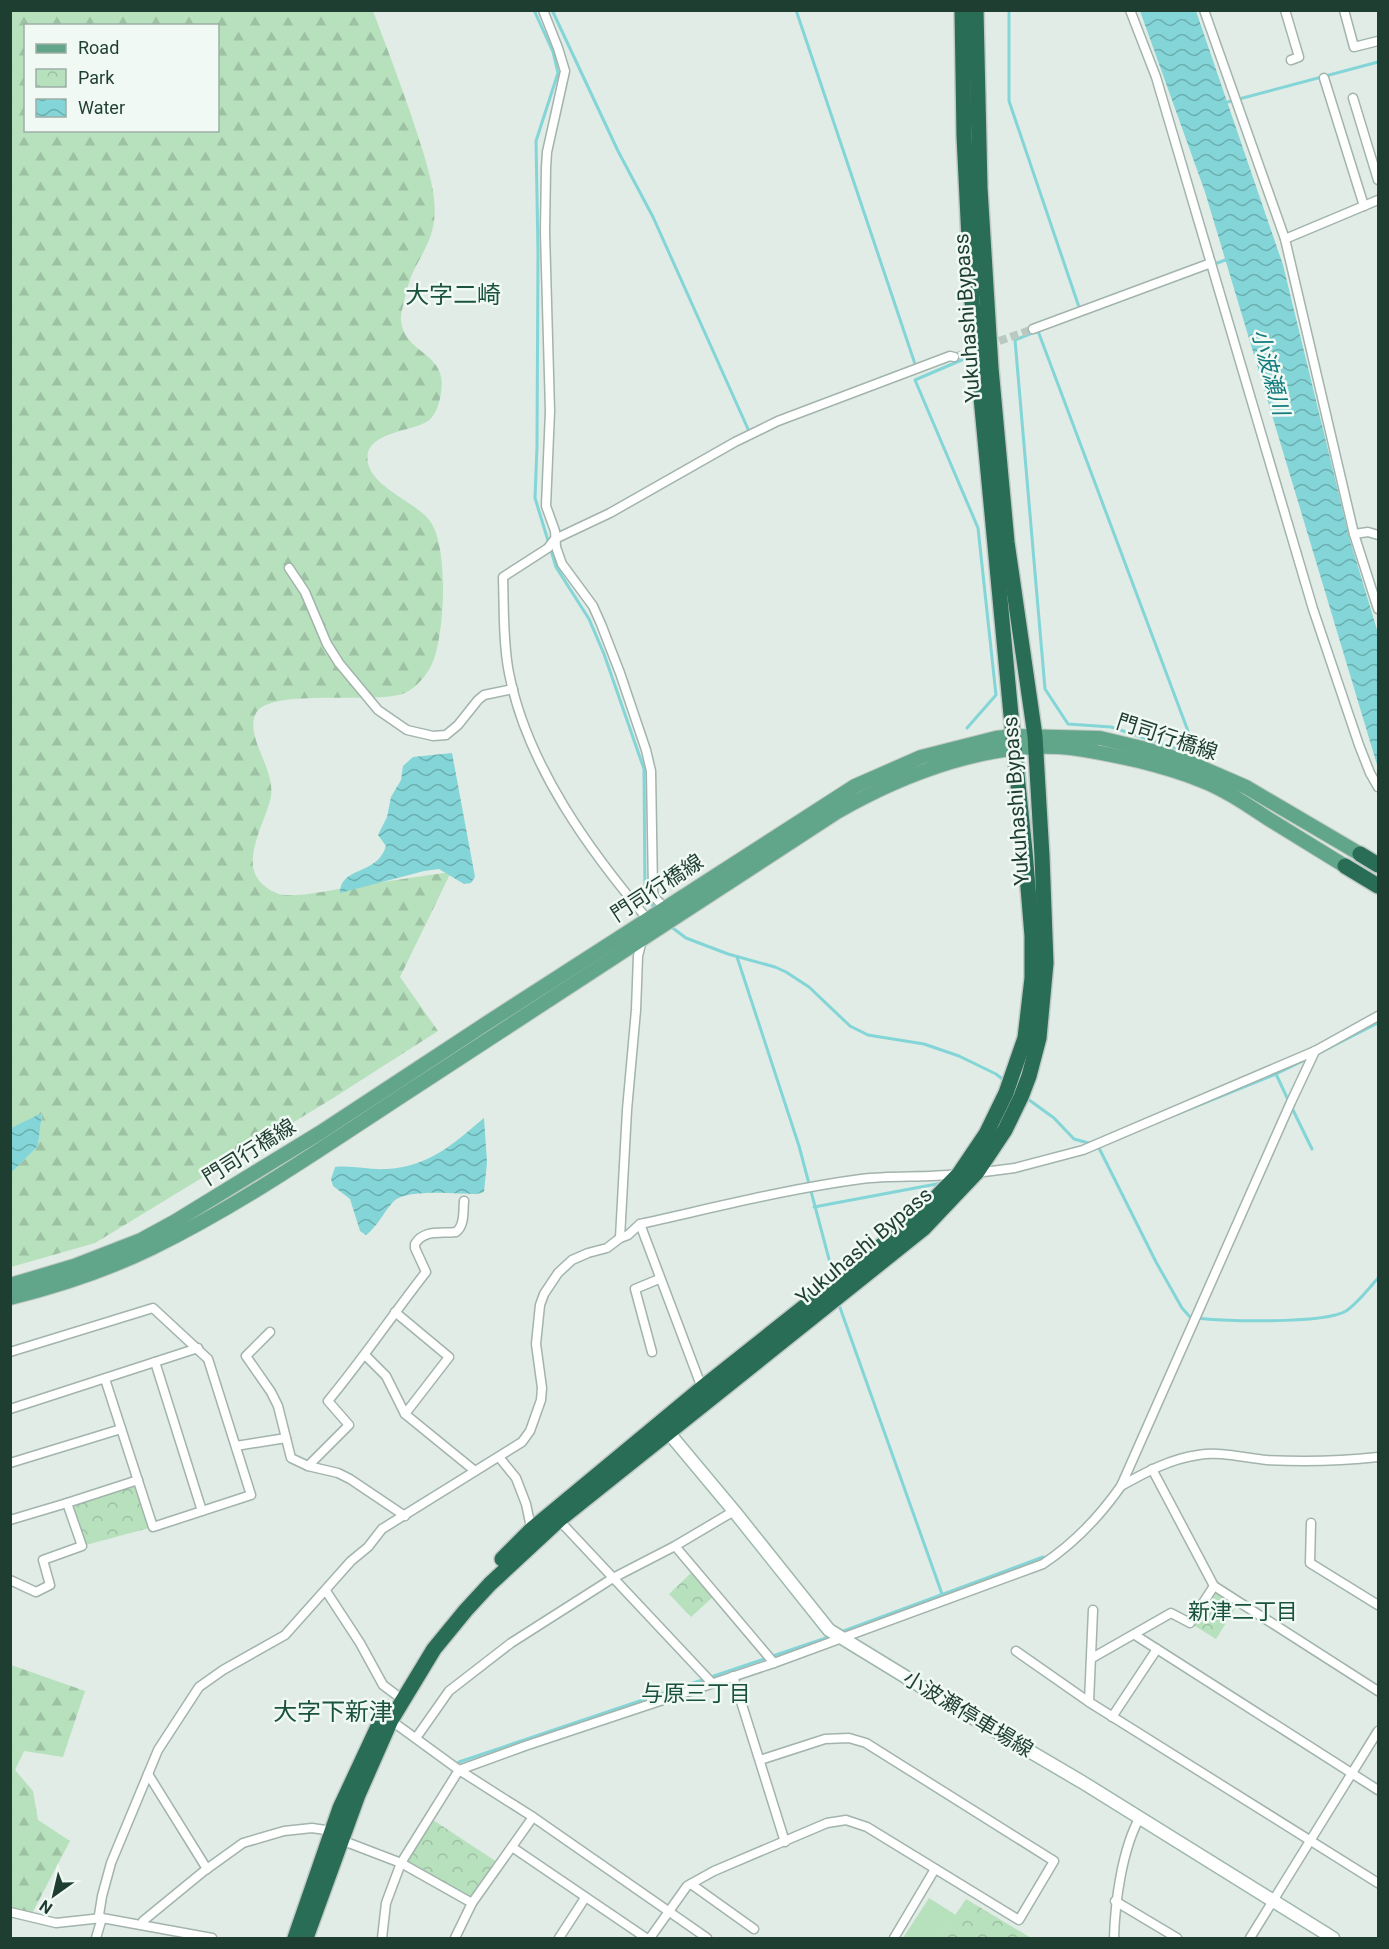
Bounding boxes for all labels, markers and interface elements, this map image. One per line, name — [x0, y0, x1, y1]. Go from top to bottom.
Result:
legend — [24, 24, 219, 132]
text: Road — [78, 37, 119, 58]
text: Park — [78, 67, 115, 88]
text: Water — [78, 97, 125, 118]
street label: Yukuhashi Bypass — [949, 233, 985, 403]
district label: 大字二崎 — [405, 281, 501, 309]
water label: 小波瀬川 — [1247, 326, 1294, 420]
street label: 門司行橋線 — [1113, 709, 1221, 765]
street label: Yukuhashi Bypass — [998, 716, 1034, 886]
street label: 門司行橋線 — [606, 849, 708, 927]
street label: 門司行橋線 — [198, 1114, 300, 1190]
street label: Yukuhashi Bypass — [791, 1182, 937, 1310]
district label: 新津二丁目 — [1188, 1599, 1298, 1624]
street label: 小波瀬停車場線 — [899, 1666, 1037, 1762]
district label: 与原三丁目 — [641, 1681, 751, 1706]
district label: 大字下新津 — [273, 1698, 393, 1726]
north arrow — [24, 1865, 84, 1925]
text: N — [36, 1896, 56, 1918]

